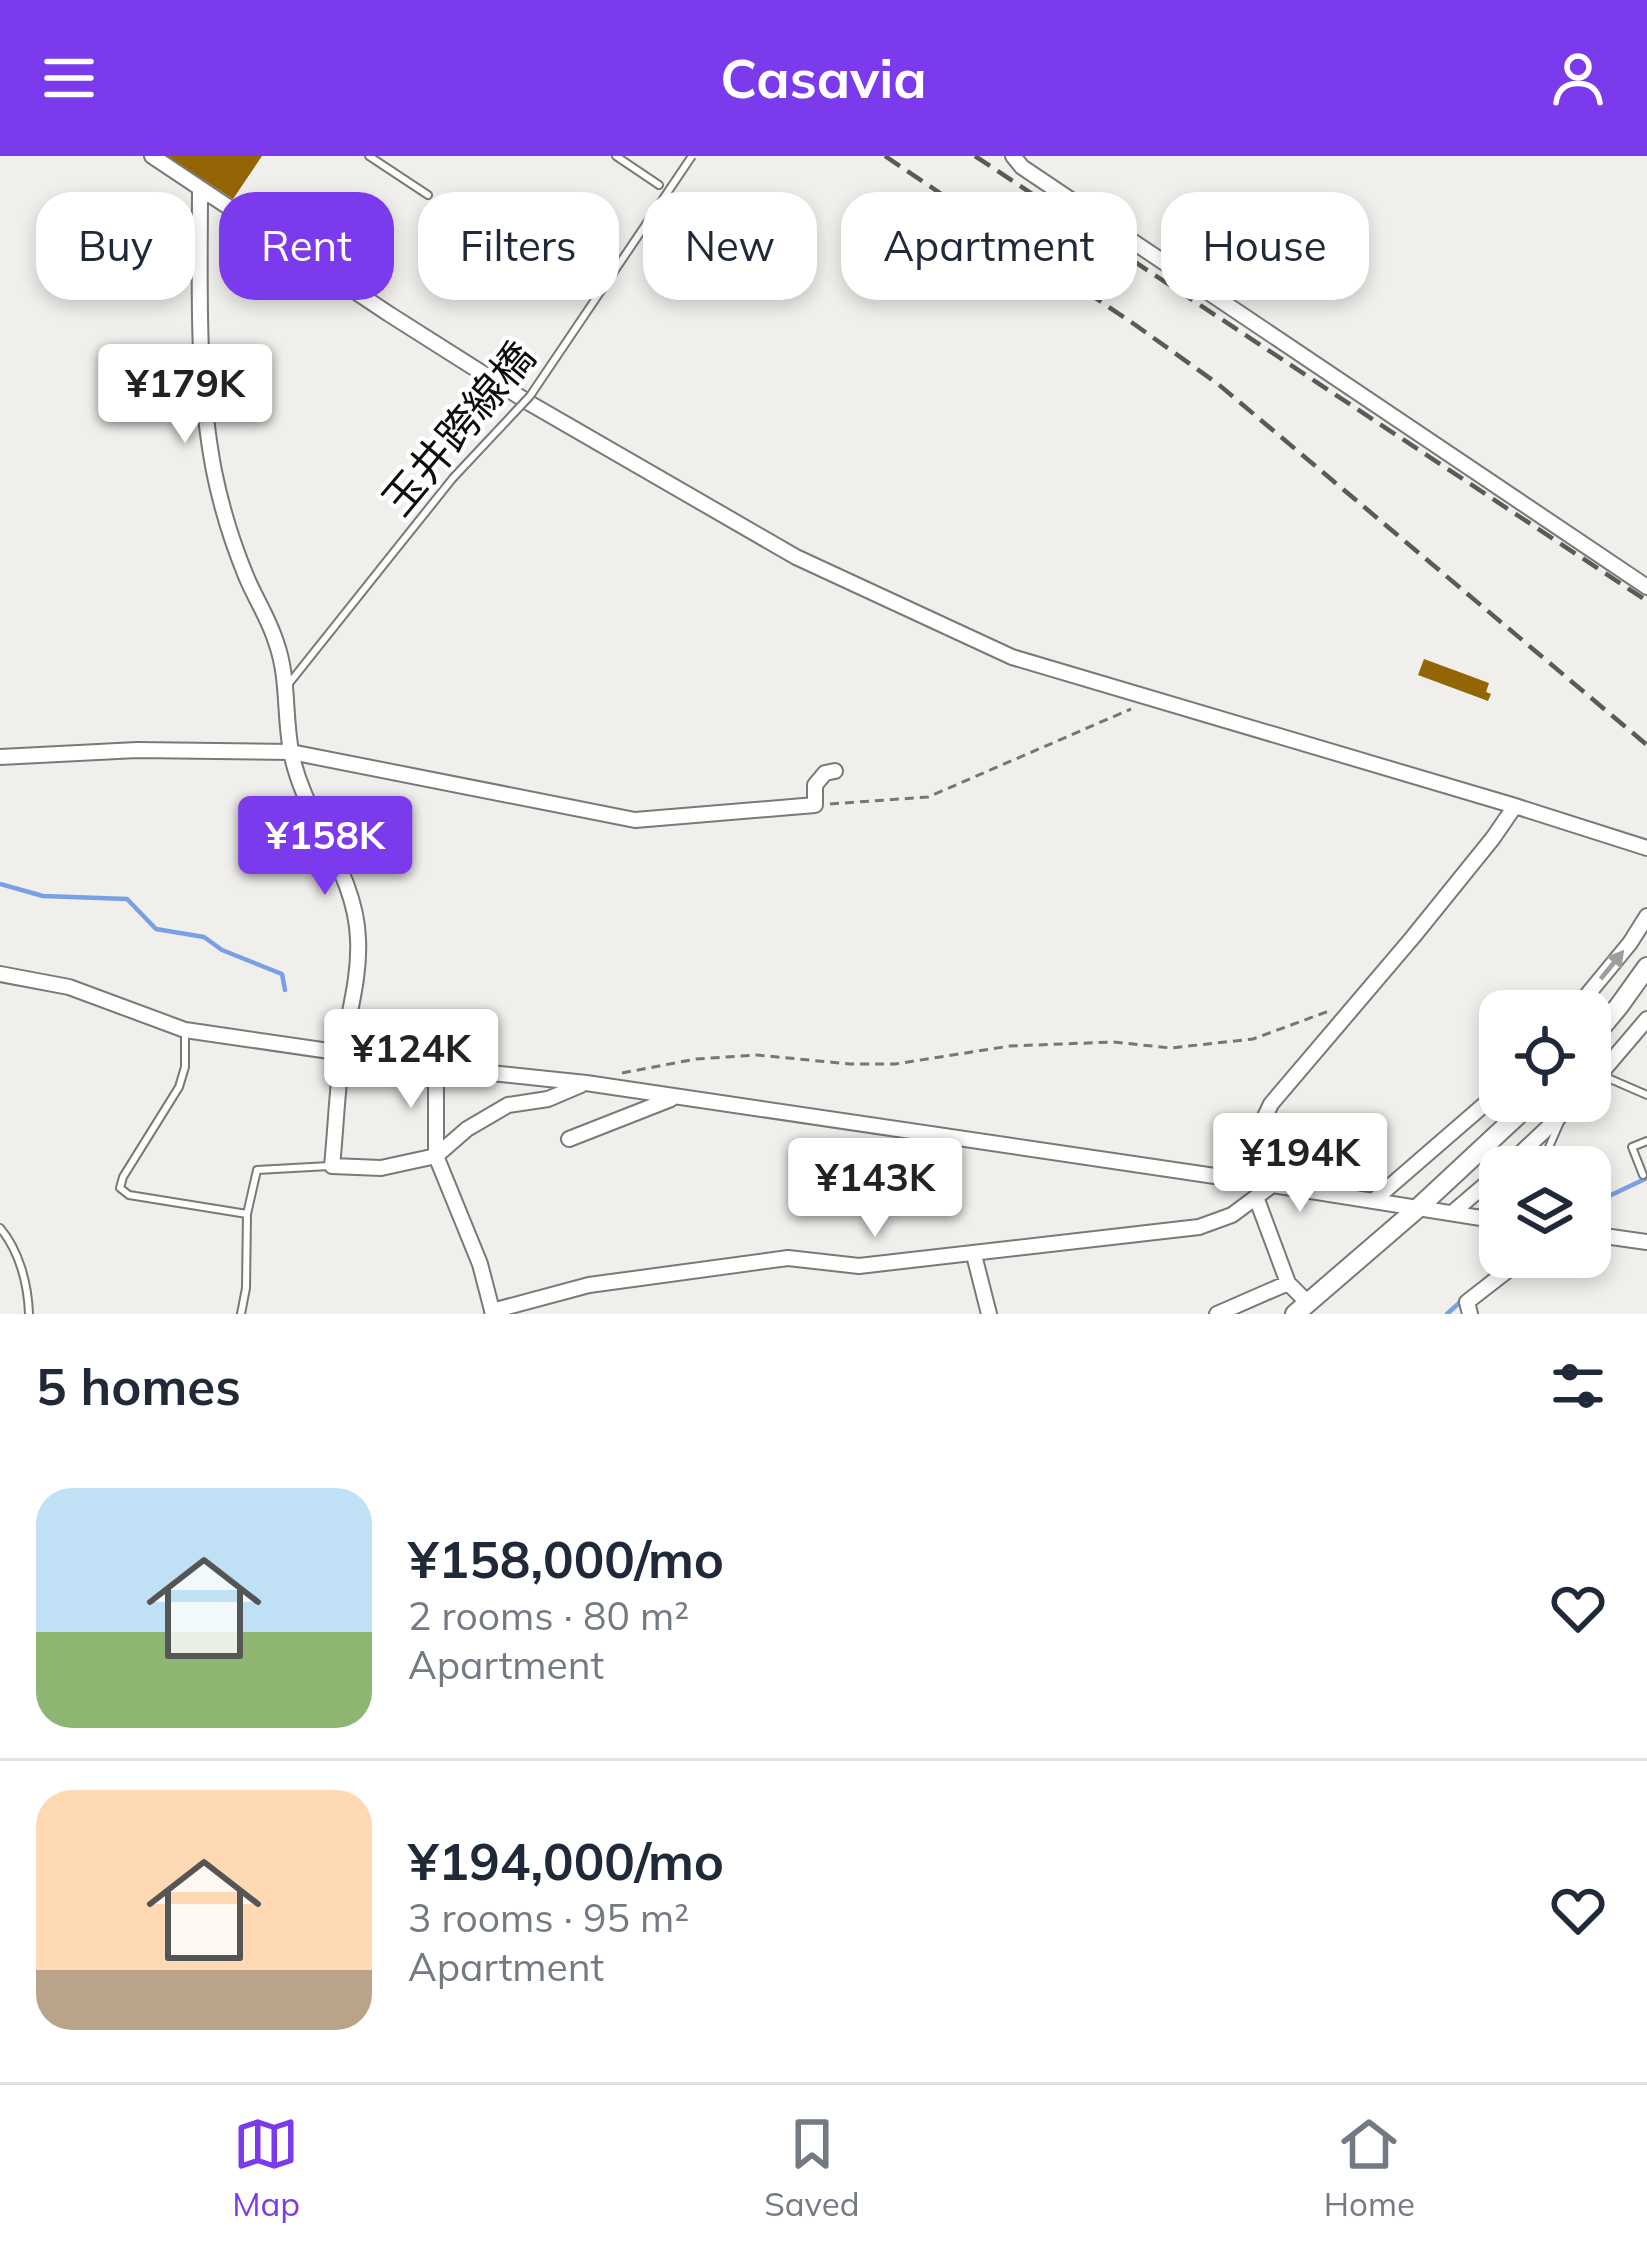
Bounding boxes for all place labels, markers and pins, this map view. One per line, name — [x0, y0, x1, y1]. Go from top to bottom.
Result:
pin: ¥179K — [101, 344, 269, 446]
pin: ¥158K — [241, 796, 409, 898]
pin: ¥124K — [327, 1009, 495, 1111]
pin: ¥194K — [1216, 1113, 1384, 1215]
pin: ¥143K — [791, 1138, 959, 1240]

